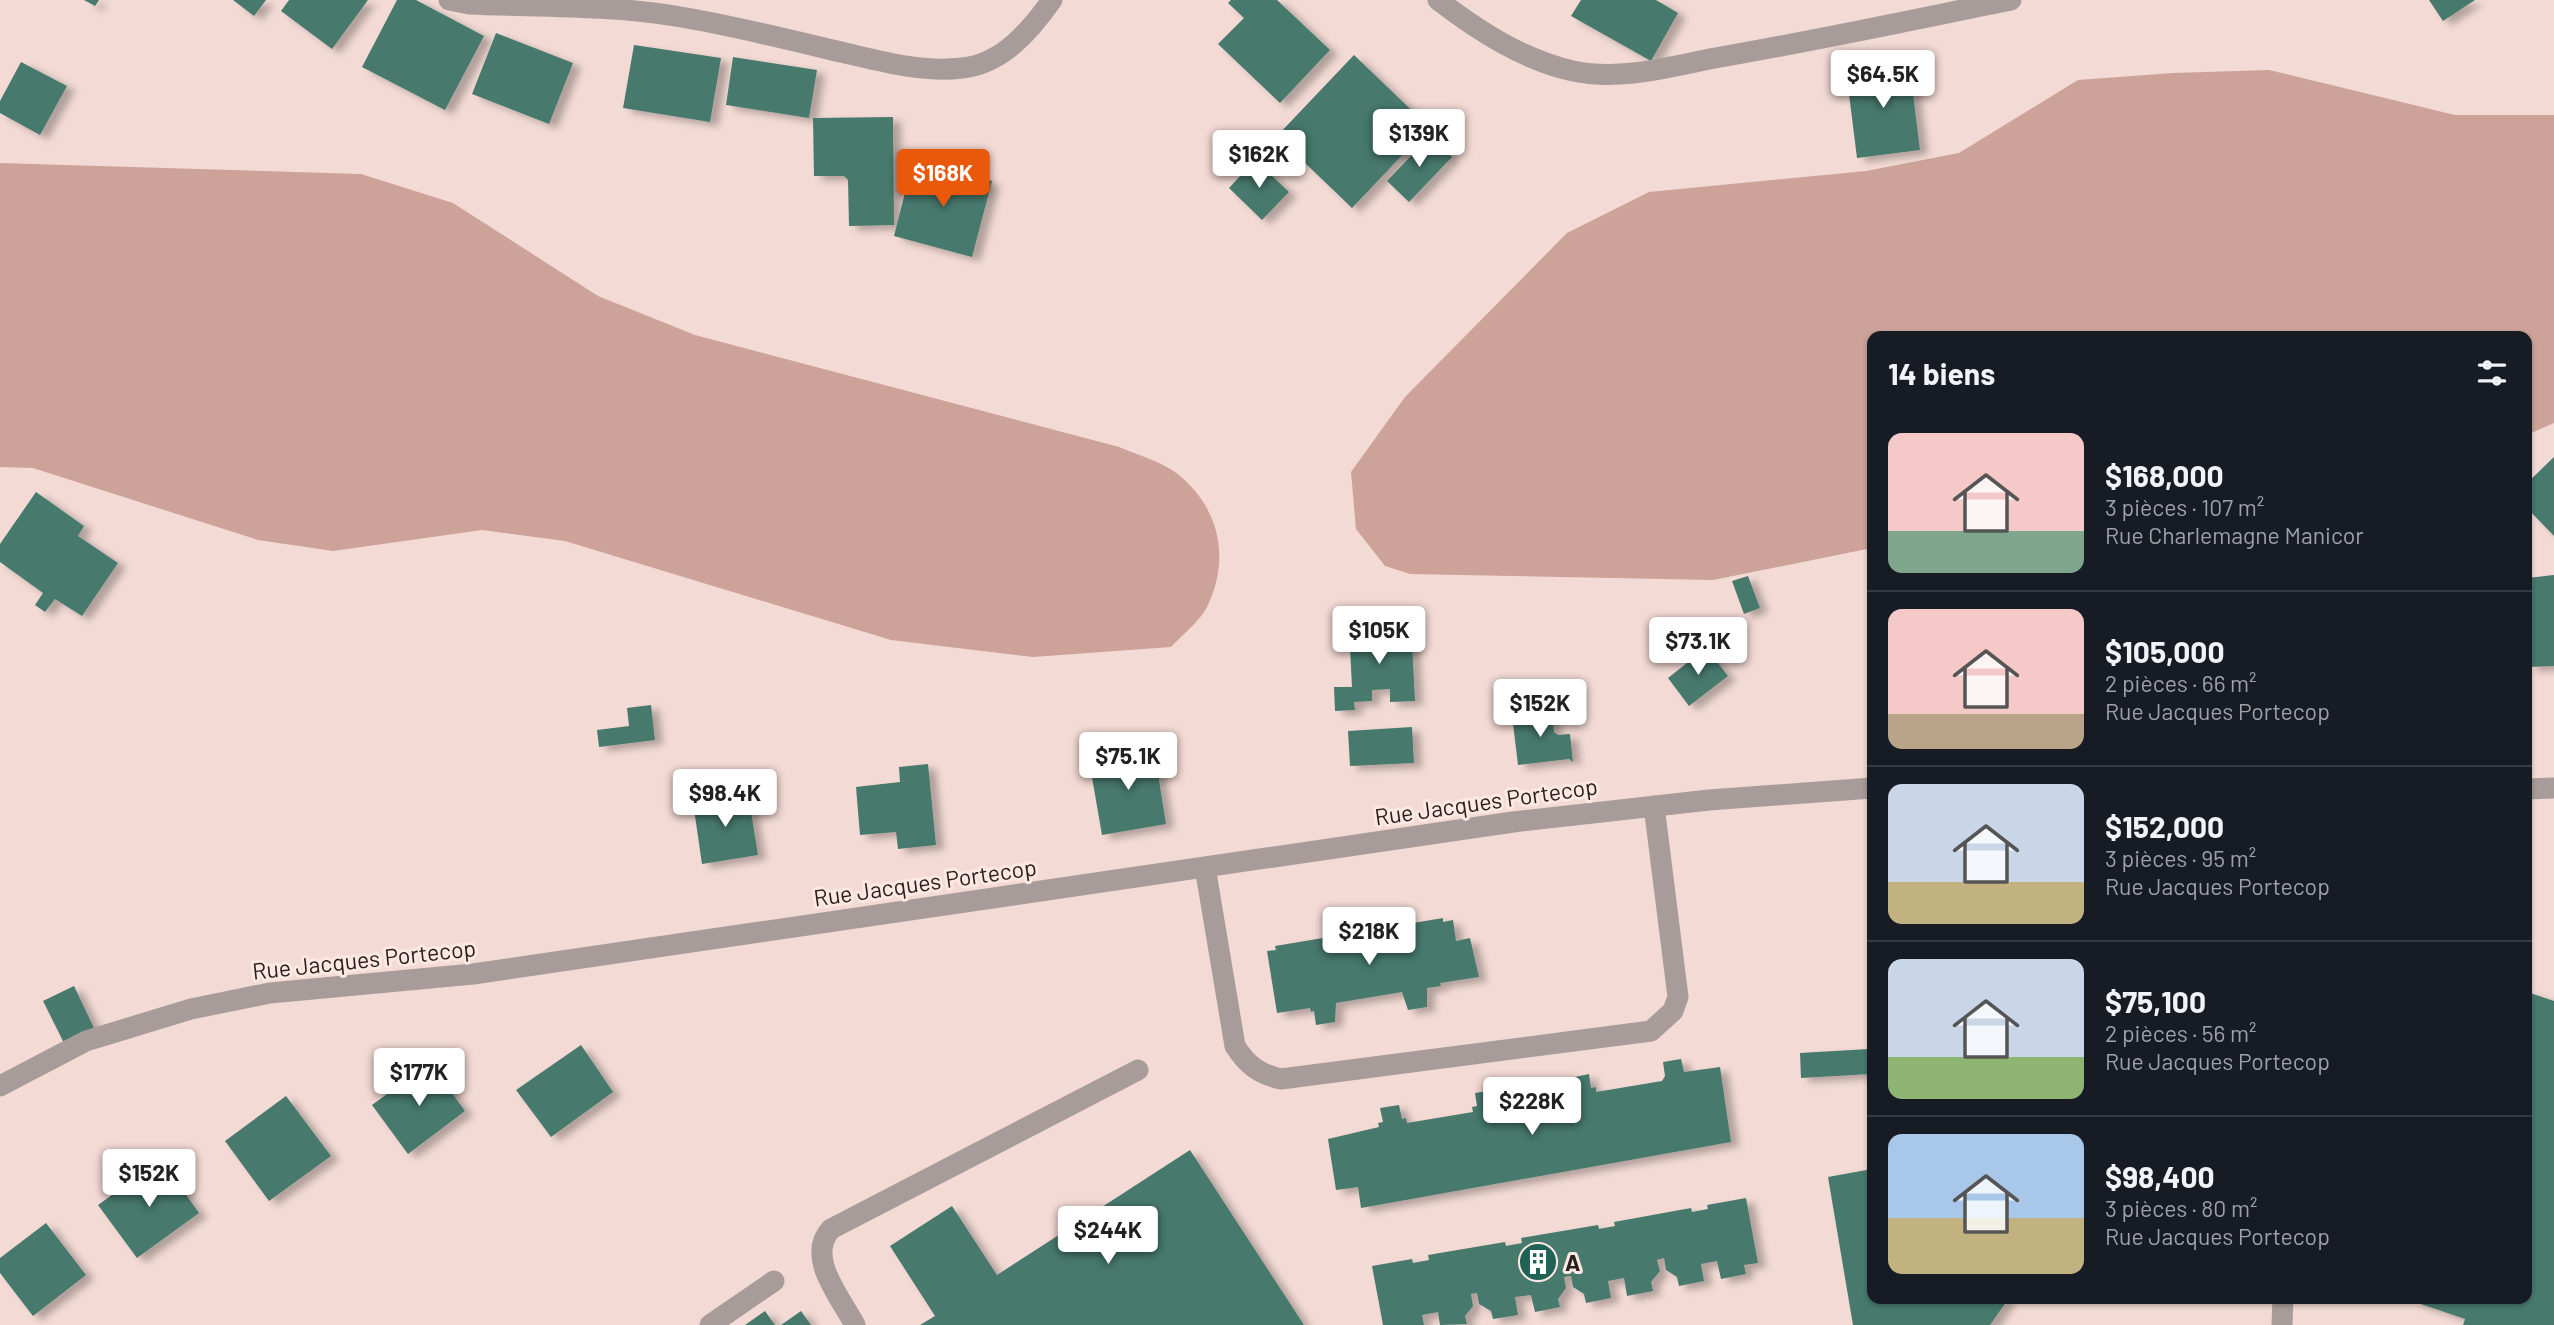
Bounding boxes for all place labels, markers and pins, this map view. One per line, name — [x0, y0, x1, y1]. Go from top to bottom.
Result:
pin: $64.5K — [1826, 50, 1940, 110]
pin: $139K — [1370, 110, 1468, 169]
pin: $162K — [1210, 130, 1308, 190]
pin: $168K — [894, 150, 992, 209]
pin: $105K — [1330, 606, 1428, 666]
pin: $73.1K — [1641, 618, 1755, 677]
pin: $152K — [1491, 680, 1589, 739]
pin: $75.1K — [1071, 732, 1185, 792]
pin: $98.4K — [668, 770, 782, 829]
pin: $218K — [1320, 908, 1418, 967]
pin: $177K — [370, 1048, 468, 1108]
pin: $228K — [1483, 1078, 1581, 1137]
pin: $152K — [100, 1150, 198, 1209]
pin: $244K — [1059, 1206, 1157, 1266]
building icon: A — [1517, 1241, 1559, 1283]
place label: A — [1565, 1248, 1580, 1276]

